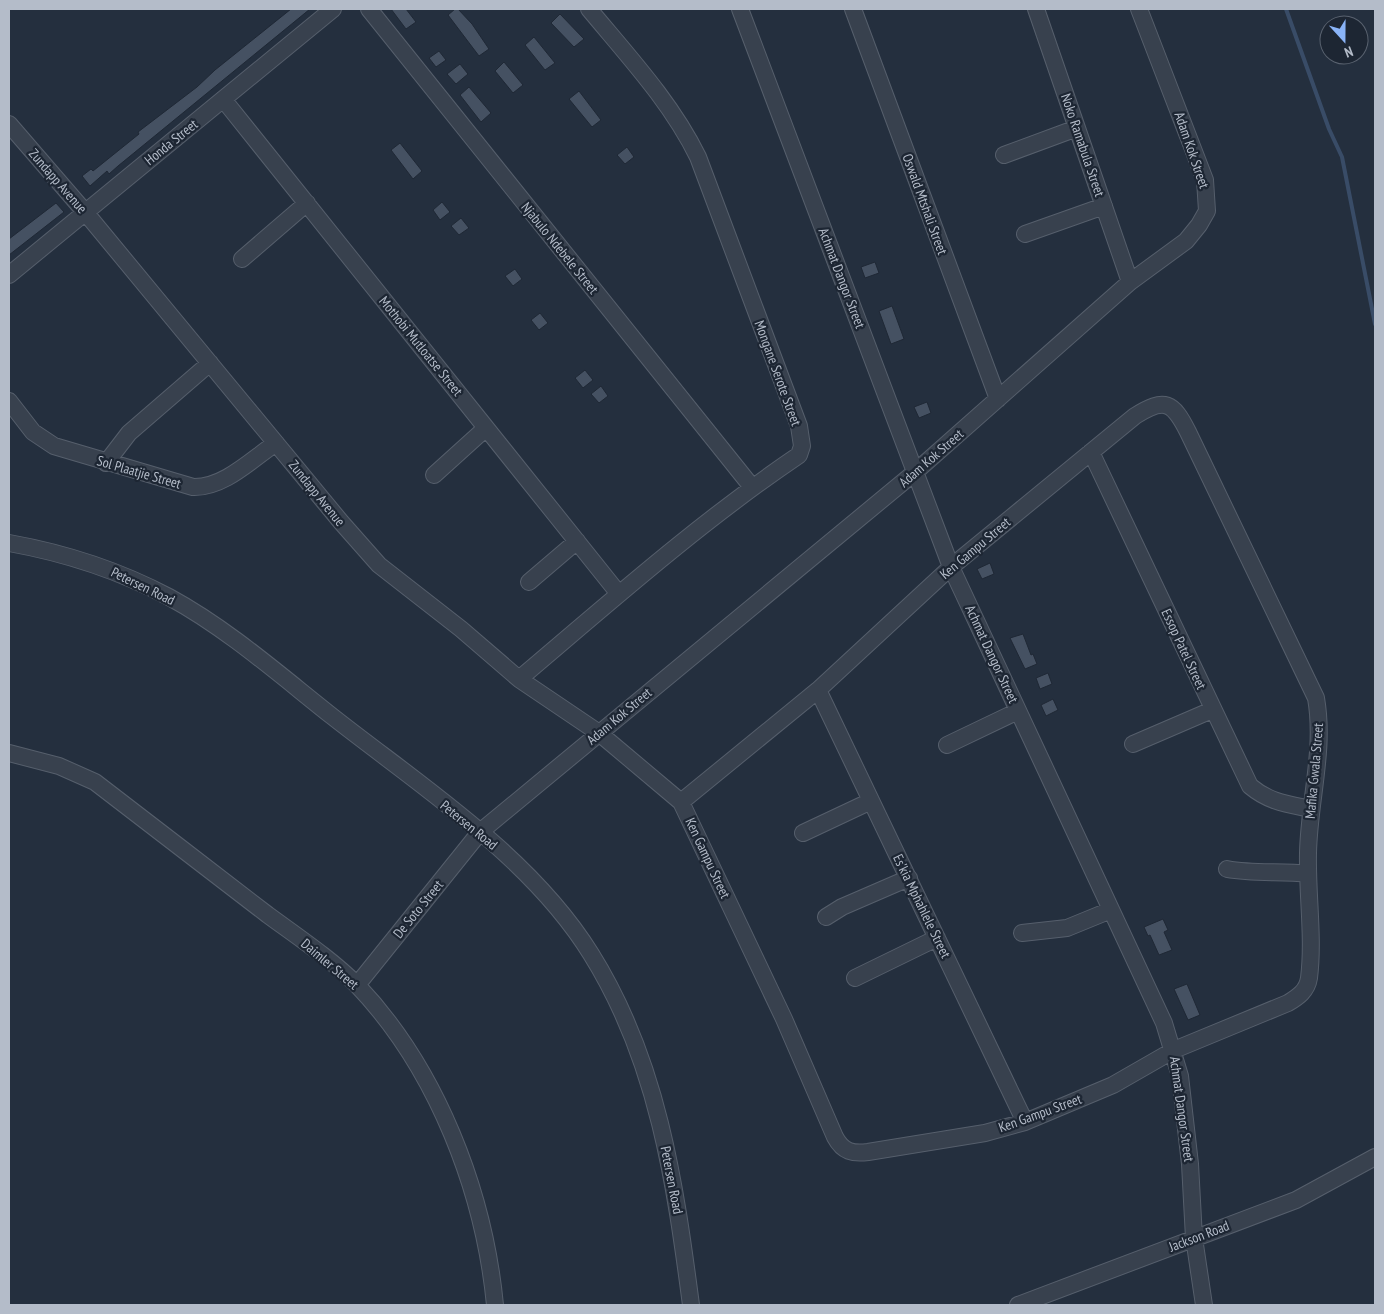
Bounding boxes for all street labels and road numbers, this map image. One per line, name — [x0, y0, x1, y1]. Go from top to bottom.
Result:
street label: Noko Ramabula Street — [1057, 91, 1109, 199]
street label: Adam Kok Street — [1170, 109, 1214, 191]
street label: Honda Street — [141, 115, 201, 169]
street label: Zundapp Avenue — [25, 145, 91, 217]
street label: Oswald Mtshali Street — [898, 151, 952, 257]
street label: Njabulo Ndebele Street — [518, 199, 603, 298]
street label: Achmat Dangor Street — [815, 225, 869, 331]
street label: Mothobi Mutloatse Street — [375, 292, 467, 400]
street label: Mongane Serote Street — [751, 318, 805, 428]
street label: Adam Kok Street — [895, 425, 967, 491]
street label: Sol Plaatjie Street — [95, 451, 183, 493]
street label: Zundapp Avenue — [285, 456, 349, 530]
street label: Ken Gampu Street — [936, 513, 1014, 583]
street label: Petersen Road — [108, 563, 178, 609]
street label: Achmat Dangor Street — [961, 602, 1023, 706]
street label: Essop Patel Street — [1157, 606, 1211, 692]
street label: Adam Kok Street — [583, 683, 655, 749]
street label: Mafika Gwala Street — [1301, 722, 1327, 820]
street label: Petersen Road — [437, 796, 501, 854]
street label: Ken Gampu Street — [681, 815, 735, 901]
street label: Es'kia Mphahlele Street — [889, 851, 955, 961]
street label: De Soto Street — [389, 876, 447, 942]
street label: Daimler Street — [297, 935, 363, 993]
street label: Achmat Dangor Street — [1166, 1055, 1198, 1163]
street label: Ken Gampu Street — [996, 1090, 1084, 1136]
street label: Petersen Road — [657, 1145, 687, 1215]
street label: Jackson Road — [1165, 1216, 1232, 1256]

